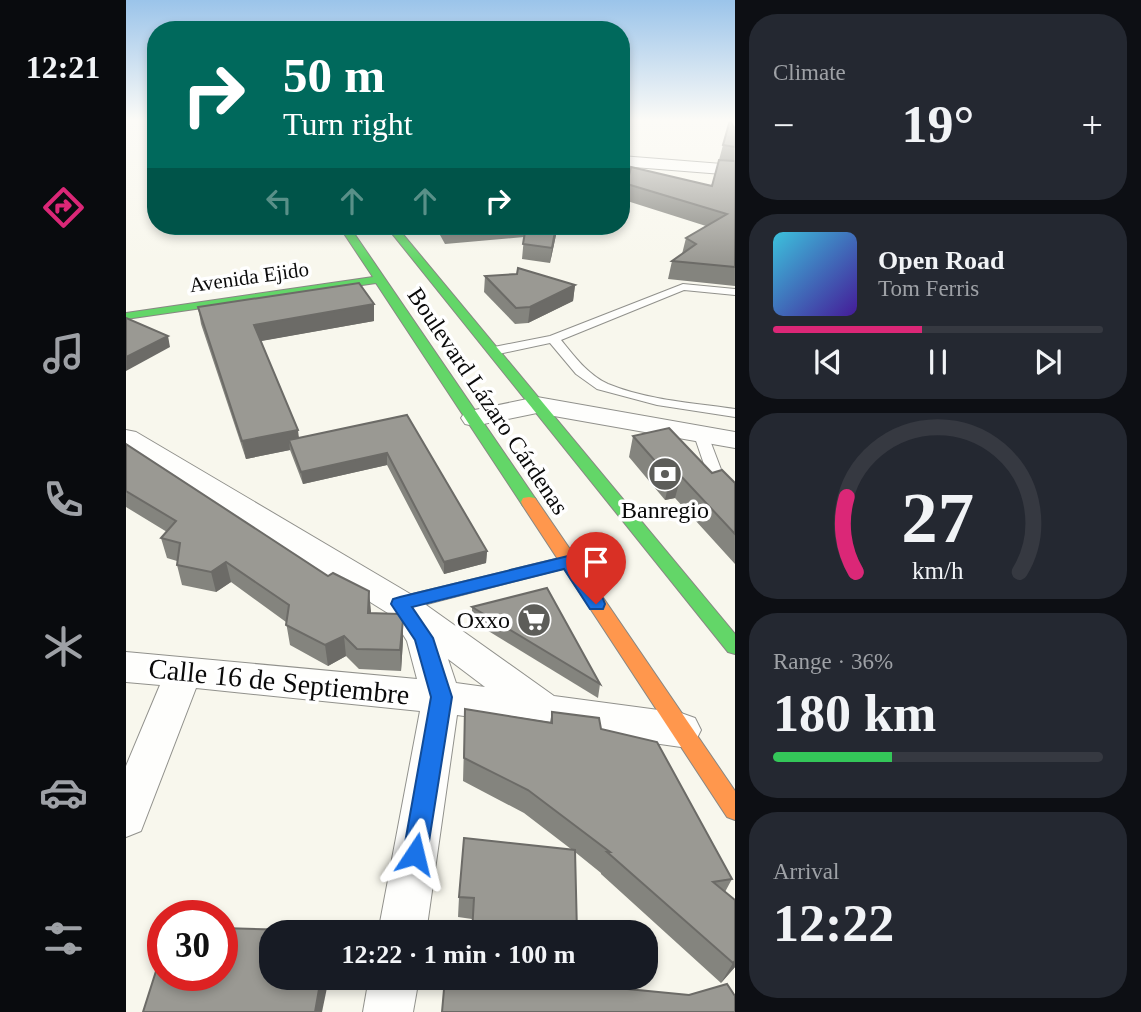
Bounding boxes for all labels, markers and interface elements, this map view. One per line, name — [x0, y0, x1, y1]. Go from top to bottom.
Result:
text: 50 m — [283, 48, 385, 103]
text: 12:21 — [26, 49, 100, 85]
icon: right — [168, 49, 259, 140]
text: Climate — [773, 60, 846, 85]
text: 19° — [902, 96, 974, 153]
text: − — [773, 104, 794, 146]
text: + — [1082, 104, 1103, 146]
text: Turn right — [283, 106, 413, 142]
icon: left — [260, 182, 298, 220]
icon: ahead — [333, 182, 371, 220]
icon: ahead — [406, 182, 444, 220]
icon: right — [479, 182, 517, 220]
icon: directions — [39, 183, 88, 232]
text: Open Road — [878, 246, 1004, 275]
street label: Avenida Ejido — [188, 257, 310, 297]
text: Tom Ferris — [878, 276, 979, 301]
street label: Boulevard Lázaro Cárdenas — [402, 283, 574, 519]
icon: music — [39, 329, 88, 378]
icon: previous — [809, 343, 847, 381]
icon: pause — [919, 343, 957, 381]
icon: next — [1029, 343, 1067, 381]
bank icon: Banregio — [646, 455, 684, 493]
icon: phone — [39, 475, 88, 524]
text: 27 — [902, 477, 974, 558]
place label: Banregio — [621, 497, 709, 523]
pin — [566, 532, 626, 604]
icon: arrive — [577, 543, 615, 581]
text: km/h — [912, 557, 964, 584]
supermarket icon: Oxxo — [515, 601, 553, 639]
place label: Oxxo — [457, 607, 510, 633]
icon: climate — [39, 622, 88, 671]
text: Range · 36% — [773, 649, 893, 674]
street label: Calle 16 de Septiembre — [147, 652, 411, 711]
text: 180 km — [773, 685, 936, 742]
icon: car — [39, 768, 88, 817]
position arrow — [378, 817, 452, 891]
text: Arrival — [773, 859, 839, 884]
text: 12:22 — [773, 895, 894, 952]
speed limit sign: 30 — [147, 900, 238, 991]
icon: filters — [39, 914, 88, 963]
text: 12:22 · 1 min · 100 m — [342, 940, 576, 969]

